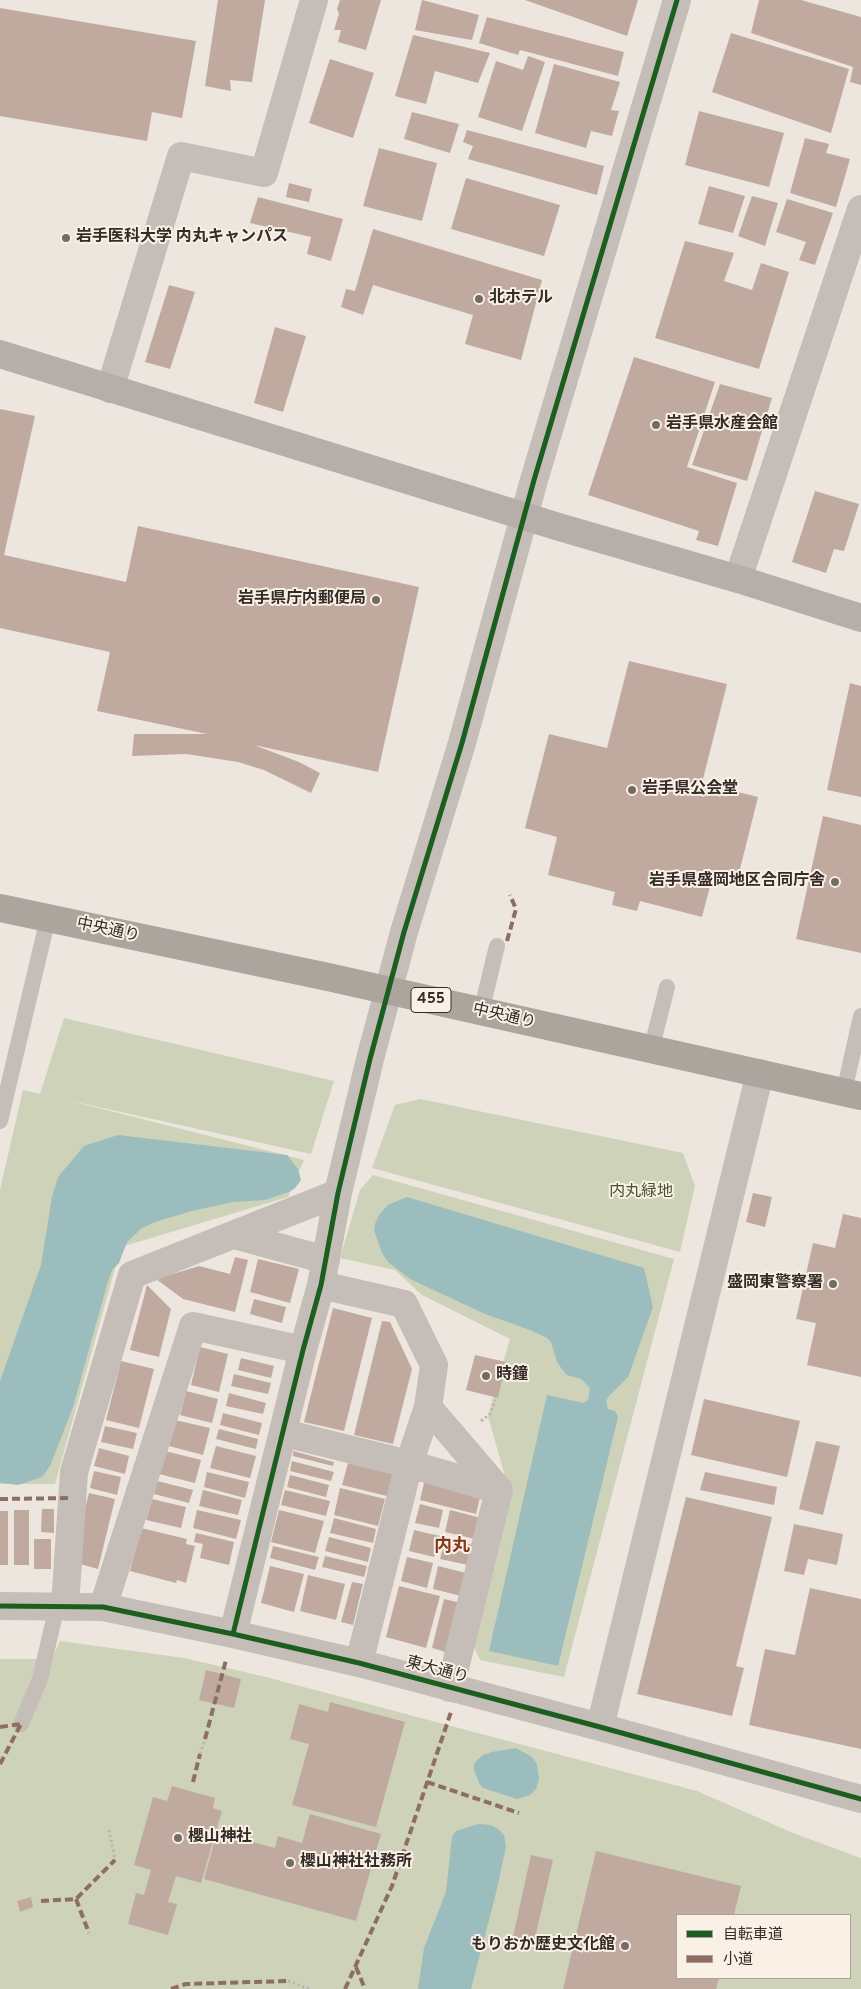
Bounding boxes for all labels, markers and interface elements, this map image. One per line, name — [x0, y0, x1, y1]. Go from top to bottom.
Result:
place label: 岩手医科大学 内丸キャンパス — [76, 228, 288, 248]
marker: 岩手医科大学 内丸キャンパス — [60, 232, 72, 244]
place label: 北ホテル — [489, 289, 553, 309]
marker: 北ホテル — [473, 293, 485, 305]
place label: 岩手県水産会館 — [666, 415, 778, 435]
marker: 岩手県水産会館 — [650, 419, 662, 431]
place label: 岩手県庁内郵便局 — [238, 590, 366, 610]
marker: 岩手県庁内郵便局 — [370, 594, 382, 606]
place label: 岩手県公会堂 — [642, 780, 738, 800]
marker: 岩手県公会堂 — [626, 784, 638, 796]
place label: 岩手県盛岡地区合同庁舎 — [649, 872, 825, 892]
marker: 岩手県盛岡地区合同庁舎 — [829, 876, 841, 888]
street label: 中央通り — [75, 915, 141, 947]
road number: 455 — [411, 988, 451, 1012]
street label: 中央通り — [471, 1000, 537, 1034]
park label: 内丸緑地 — [609, 1183, 673, 1203]
place label: 盛岡東警察署 — [727, 1274, 823, 1294]
marker: 盛岡東警察署 — [827, 1278, 839, 1290]
place label: 時鐘 — [496, 1366, 528, 1386]
marker: 時鐘 — [480, 1370, 492, 1382]
district label: 内丸 — [434, 1536, 470, 1558]
street label: 東大通り — [404, 1653, 470, 1689]
place label: 櫻山神社 — [188, 1828, 252, 1848]
marker: 櫻山神社 — [172, 1832, 184, 1844]
place label: 櫻山神社社務所 — [300, 1853, 412, 1873]
marker: 櫻山神社社務所 — [284, 1857, 296, 1869]
legend — [676, 1914, 851, 1979]
text: 自転車道 — [723, 1926, 783, 1945]
place label: もりおか歴史文化館 — [471, 1936, 615, 1956]
marker: もりおか歴史文化館 — [619, 1940, 631, 1952]
text: 小道 — [723, 1951, 753, 1970]

